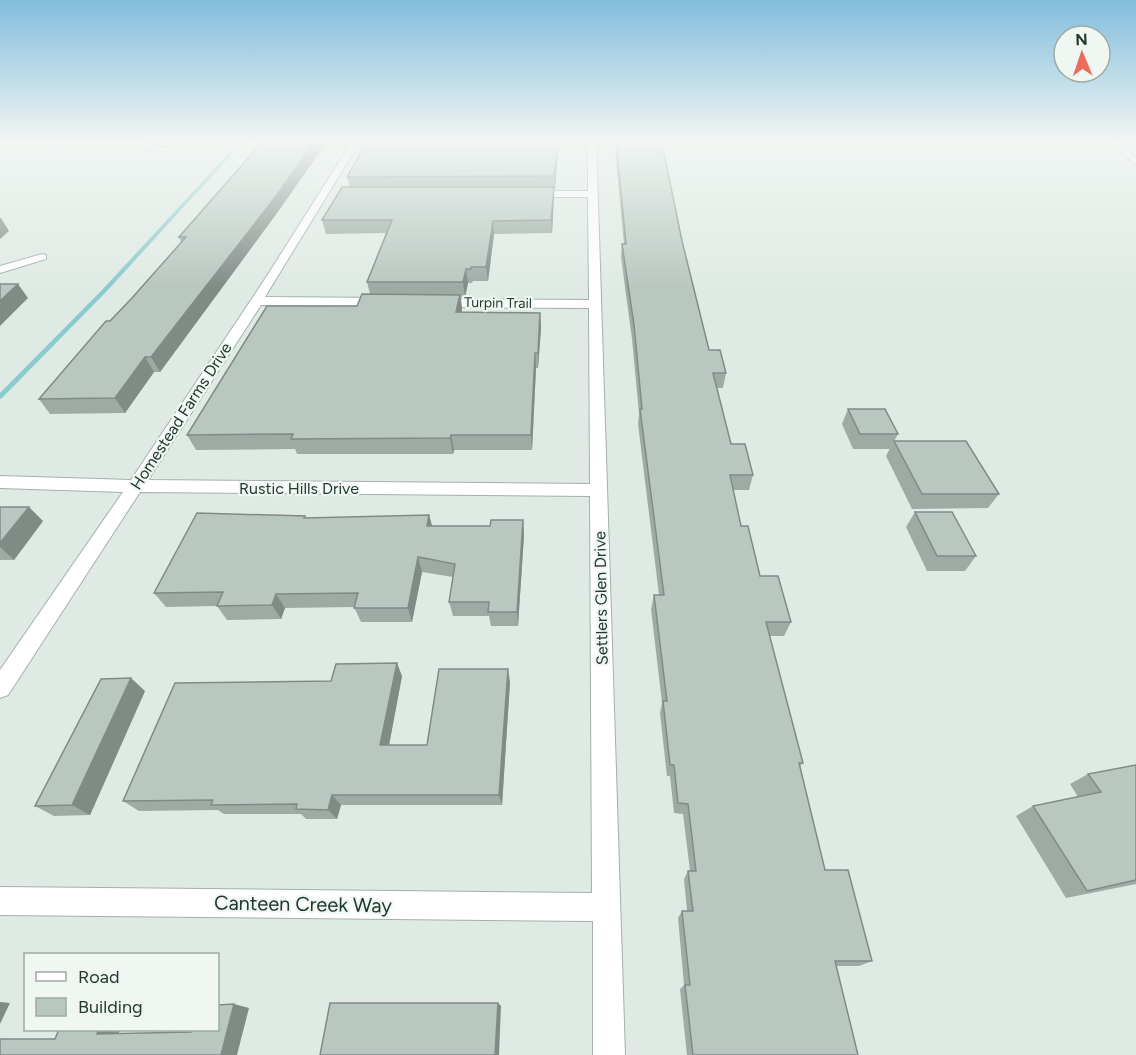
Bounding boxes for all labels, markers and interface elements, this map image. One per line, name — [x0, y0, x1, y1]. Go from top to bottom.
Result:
north arrow — [1052, 24, 1112, 84]
text: N — [1075, 30, 1088, 49]
street label: Turpin Trail — [464, 294, 532, 312]
street label: Homestead Farms Drive — [126, 339, 236, 493]
street label: Rustic Hills Drive — [239, 479, 359, 498]
street label: Settlers Glen Drive — [590, 531, 612, 665]
street label: Canteen Creek Way — [214, 890, 393, 918]
legend — [24, 953, 219, 1031]
text: Road — [78, 966, 119, 988]
text: Building — [78, 996, 143, 1018]

